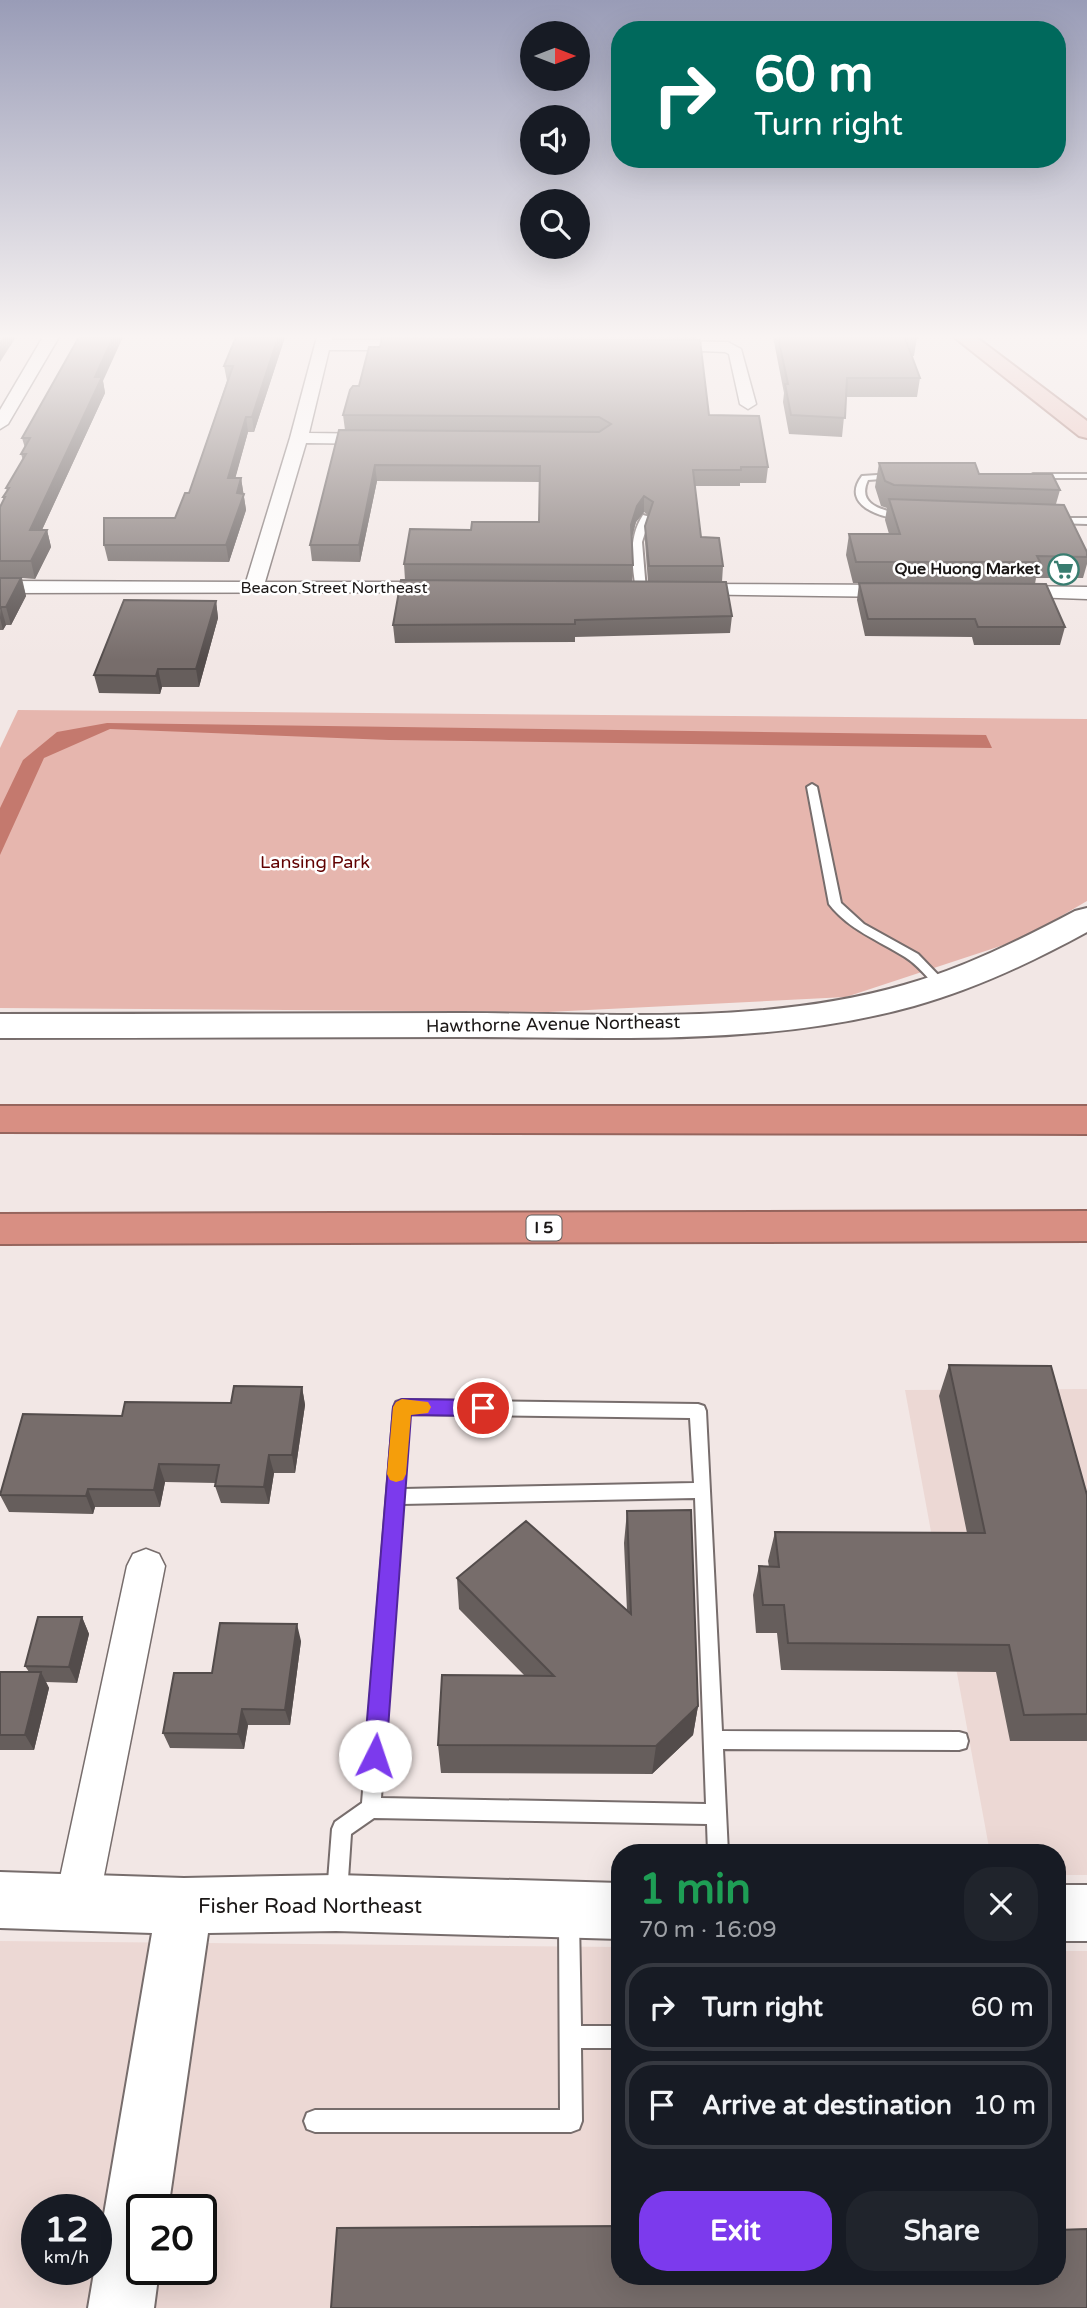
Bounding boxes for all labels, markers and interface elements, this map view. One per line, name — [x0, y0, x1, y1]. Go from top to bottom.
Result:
north arrow — [520, 21, 590, 91]
map controls — [520, 21, 590, 259]
text: 60 m — [754, 46, 873, 105]
icon: right — [639, 49, 730, 140]
button: sound — [520, 105, 590, 175]
text: Turn right — [754, 106, 903, 144]
button: search — [520, 189, 590, 259]
supermarket icon: Que Huong Market — [1046, 552, 1080, 586]
place label: Que Huong Market — [895, 559, 1041, 579]
street label: Beacon Street Northeast — [240, 578, 428, 598]
park label: Lansing Park — [260, 851, 370, 873]
street label: Hawthorne Avenue Northeast — [426, 1011, 680, 1037]
road number: I 5 — [526, 1216, 562, 1240]
pin — [453, 1378, 513, 1438]
icon: arrive — [464, 1389, 502, 1427]
position arrow — [338, 1719, 412, 1793]
text: 1 min — [639, 1864, 751, 1915]
button: close — [964, 1867, 1038, 1941]
street label: Fisher Road Northeast — [198, 1894, 422, 1919]
text: 70 m · 16:09 — [639, 1916, 777, 1944]
icon: right — [643, 1988, 681, 2026]
text: Turn right — [702, 1992, 823, 2023]
text: 60 m — [971, 1992, 1034, 2023]
icon: arrive — [643, 2086, 681, 2124]
text: Arrive at destination — [702, 2090, 952, 2121]
text: 10 m — [973, 2090, 1036, 2121]
button: Exit — [639, 2191, 832, 2271]
button: Share — [846, 2191, 1038, 2271]
speed limit sign: 20 — [126, 2194, 217, 2285]
text: 12 — [45, 2209, 88, 2251]
text: km/h — [44, 2246, 89, 2268]

